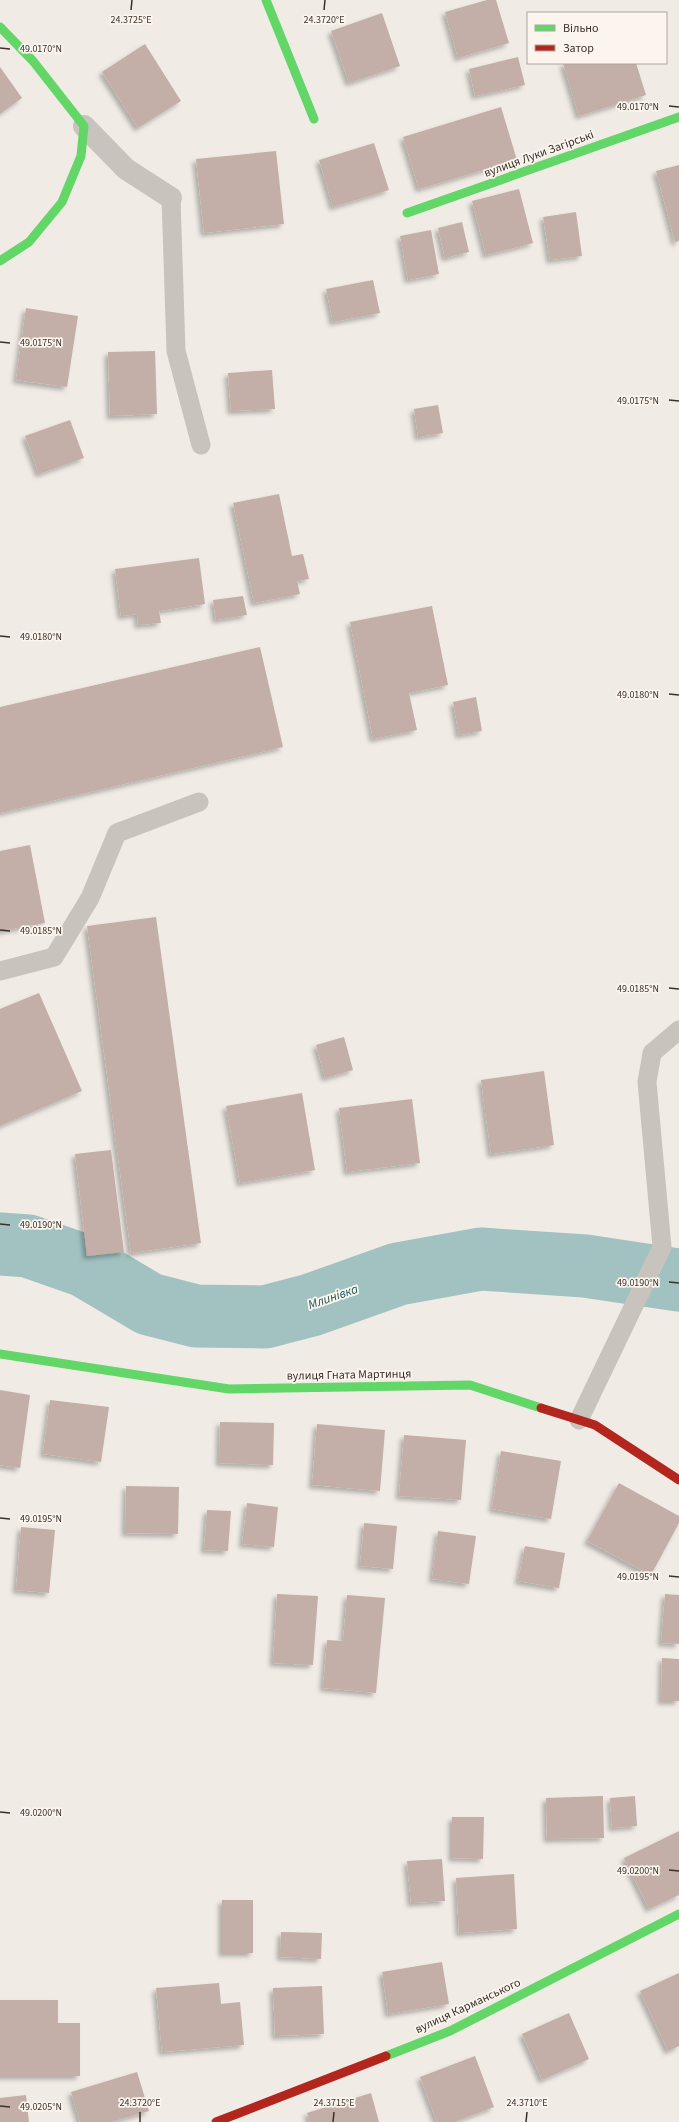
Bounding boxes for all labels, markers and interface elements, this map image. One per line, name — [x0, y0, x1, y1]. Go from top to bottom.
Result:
legend — [527, 12, 667, 64]
text: 24.3725°E — [111, 13, 151, 27]
text: 24.3720°E — [304, 13, 344, 27]
text: Вільно — [563, 20, 599, 37]
text: Затор — [563, 40, 594, 57]
text: 49.0170°N — [20, 42, 62, 56]
text: 49.0170°N — [617, 100, 659, 114]
street label: вулиця Луки Загірські — [482, 126, 596, 182]
text: 49.0175°N — [20, 336, 62, 350]
text: 49.0175°N — [617, 394, 659, 408]
text: 49.0180°N — [20, 630, 62, 644]
text: 49.0180°N — [617, 688, 659, 702]
text: 49.0185°N — [20, 924, 62, 938]
text: 49.0185°N — [617, 982, 659, 996]
text: 49.0190°N — [20, 1218, 62, 1232]
text: 49.0190°N — [617, 1276, 659, 1290]
water label: Млинівка — [306, 1280, 360, 1314]
street label: вулиця Гната Мартинця — [286, 1365, 412, 1385]
text: 49.0195°N — [20, 1512, 62, 1526]
text: 49.0195°N — [617, 1570, 659, 1584]
text: 49.0200°N — [20, 1806, 62, 1820]
text: 49.0200°N — [617, 1864, 659, 1878]
street label: вулиця Карманського — [412, 1974, 524, 2038]
text: 24.3720°E — [120, 2096, 160, 2110]
text: 24.3715°E — [314, 2096, 354, 2110]
text: 24.3710°E — [507, 2096, 547, 2110]
text: 49.0205°N — [20, 2100, 62, 2114]

